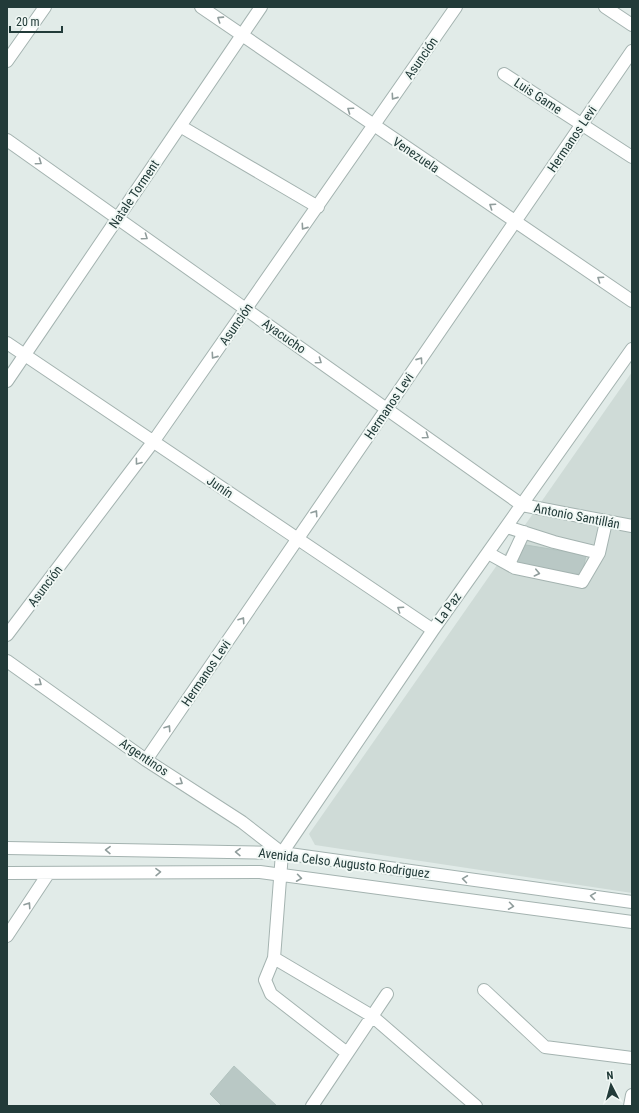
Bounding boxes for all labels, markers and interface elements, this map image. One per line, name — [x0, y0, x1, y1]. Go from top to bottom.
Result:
scale bar — [10, 8, 62, 34]
text: 20 m — [16, 15, 40, 29]
one-way arrow — [217, 17, 224, 24]
street label: Asunción — [401, 34, 441, 82]
street label: Luis Game — [511, 75, 565, 117]
one-way arrow — [392, 92, 399, 99]
street label: Hermanos Levi — [544, 103, 600, 175]
one-way arrow — [347, 107, 354, 114]
street label: Venezuela — [390, 134, 442, 176]
one-way arrow — [35, 157, 42, 165]
street label: Natale Torment — [106, 157, 162, 231]
one-way arrow — [489, 203, 496, 211]
one-way arrow — [302, 222, 309, 229]
one-way arrow — [141, 232, 148, 240]
one-way arrow — [597, 277, 604, 284]
street label: Asunción — [216, 300, 256, 348]
street label: Ayacucho — [259, 316, 309, 356]
one-way arrow — [211, 352, 219, 359]
one-way arrow — [315, 356, 322, 363]
one-way arrow — [415, 357, 423, 364]
street label: Hermanos Levi — [361, 370, 417, 442]
one-way arrow — [421, 431, 428, 438]
one-way arrow — [136, 457, 143, 464]
street label: Junín — [204, 473, 236, 501]
street label: Antonio Santillán — [533, 500, 621, 532]
one-way arrow — [310, 510, 318, 517]
street label: Asunción — [25, 562, 65, 610]
one-way arrow — [533, 569, 540, 577]
street label: La Paz — [432, 589, 464, 626]
one-way arrow — [397, 606, 404, 614]
one-way arrow — [237, 618, 244, 625]
street label: Hermanos Levi — [178, 637, 234, 709]
one-way arrow — [34, 678, 41, 685]
one-way arrow — [163, 725, 171, 732]
street label: Argentinos — [117, 735, 171, 779]
one-way arrow — [176, 777, 183, 784]
street label: Avenida Celso Augusto Rodriguez — [258, 845, 431, 881]
one-way arrow — [105, 846, 111, 854]
one-way arrow — [235, 848, 241, 856]
one-way arrow — [155, 868, 161, 876]
one-way arrow — [296, 873, 302, 882]
one-way arrow — [462, 875, 468, 884]
one-way arrow — [590, 892, 596, 901]
one-way arrow — [508, 901, 514, 910]
one-way arrow — [23, 902, 30, 909]
north arrow — [591, 1065, 631, 1105]
text: N — [606, 1069, 614, 1082]

